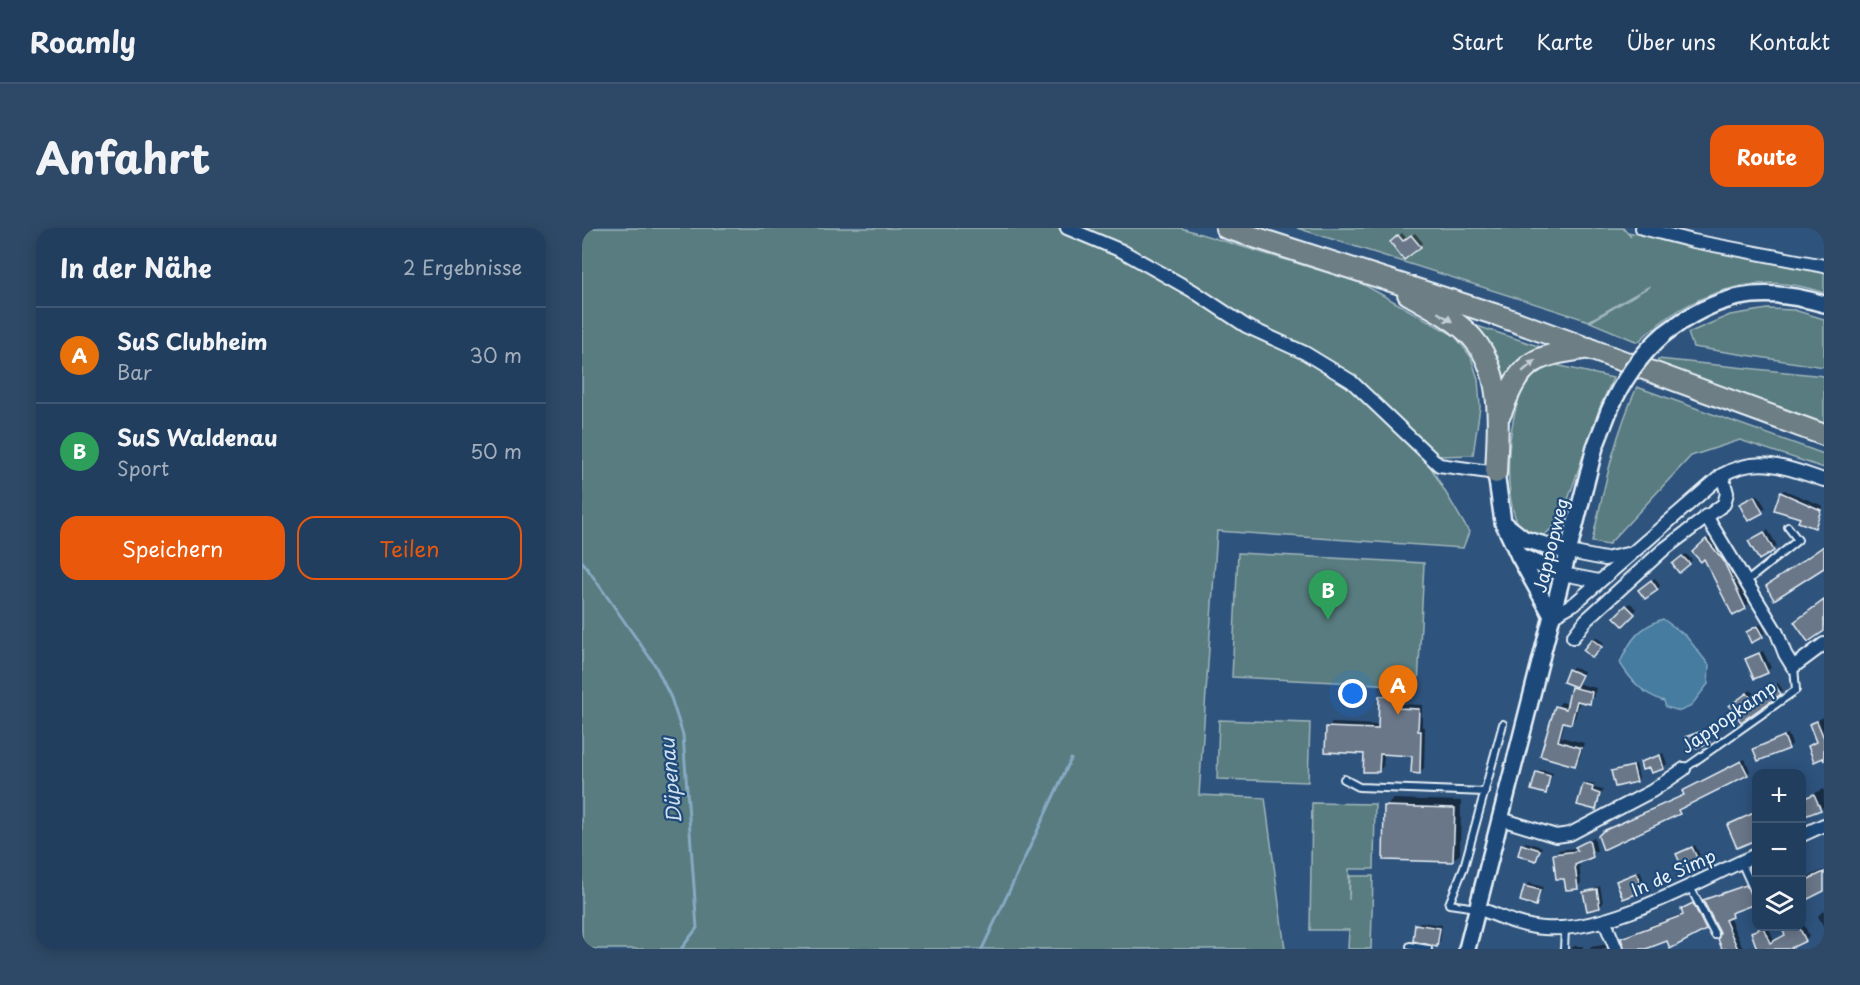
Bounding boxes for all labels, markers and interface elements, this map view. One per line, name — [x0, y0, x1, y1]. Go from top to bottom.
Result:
text: Roamly — [30, 20, 136, 63]
text: Start — [1451, 25, 1503, 57]
text: Karte — [1536, 25, 1593, 57]
text: Über uns — [1626, 25, 1716, 57]
text: Kontakt — [1749, 25, 1830, 57]
text: Anfahrt — [36, 125, 210, 188]
button: Route — [1710, 125, 1824, 187]
text: In der Nähe — [60, 248, 212, 287]
text: 2 Ergebnisse — [403, 252, 522, 282]
one-way arrow — [1437, 311, 1454, 322]
text: SuS Clubheim — [117, 324, 268, 357]
text: A — [72, 340, 87, 370]
text: 30 m — [469, 340, 522, 370]
text: Bar — [117, 357, 152, 387]
one-way arrow — [1521, 360, 1536, 373]
text: SuS Waldenau — [117, 420, 278, 453]
text: B — [73, 436, 86, 466]
text: 50 m — [470, 436, 522, 466]
text: Sport — [117, 453, 169, 483]
street label: Jappopweg — [1525, 495, 1575, 595]
button: Speichern — [60, 516, 285, 580]
button: Teilen — [297, 516, 522, 580]
pin: B — [1308, 570, 1348, 620]
pin: A — [1378, 666, 1418, 715]
street label: Jappopkamp — [1675, 673, 1781, 759]
your location — [1338, 679, 1367, 708]
water label: Düpenau — [651, 735, 689, 825]
map controls — [1752, 769, 1806, 931]
button: + — [1752, 769, 1806, 823]
button: − — [1752, 823, 1806, 877]
street label: In de Simp — [1626, 841, 1720, 903]
button: layers — [1752, 877, 1806, 931]

